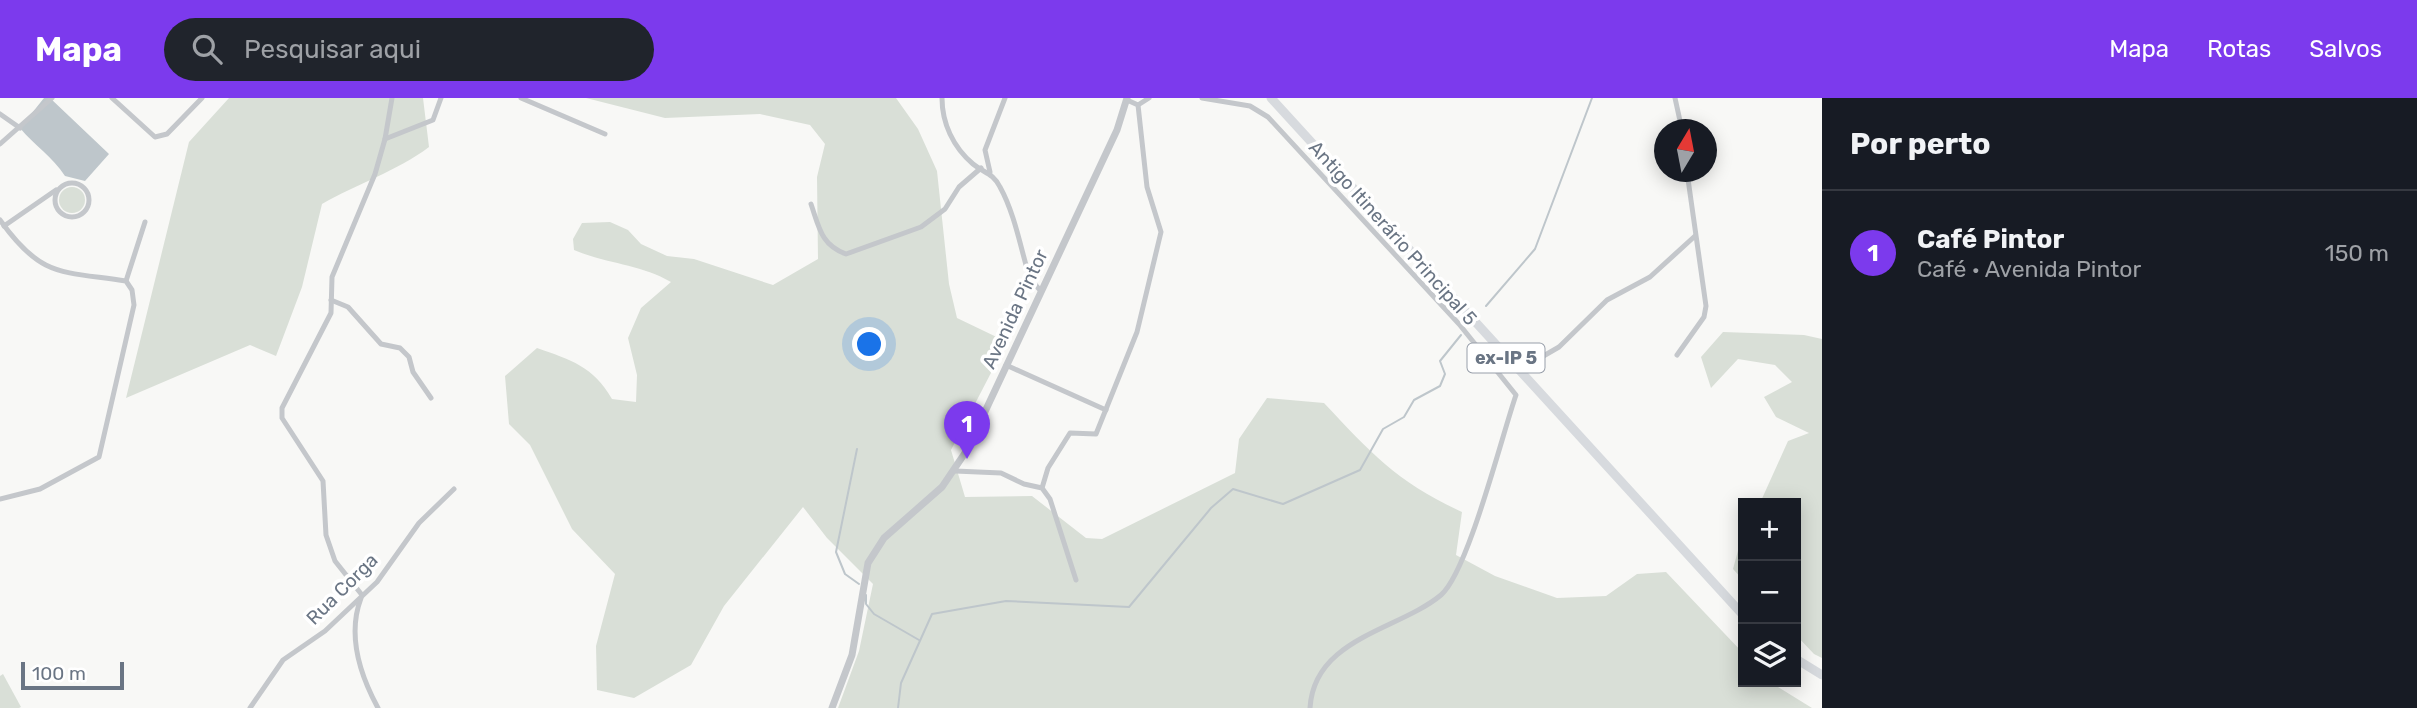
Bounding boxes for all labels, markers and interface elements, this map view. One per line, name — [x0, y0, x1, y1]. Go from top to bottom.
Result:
search box — [164, 18, 654, 81]
text: Mapa — [35, 30, 122, 69]
icon: search — [188, 30, 226, 68]
text: Pesquisar aqui — [244, 34, 421, 65]
text: Mapa — [2109, 35, 2169, 63]
text: Rotas — [2207, 35, 2271, 63]
text: Salvos — [2309, 35, 2382, 63]
north arrow — [1654, 119, 1717, 182]
text: Por perto — [1850, 126, 1991, 162]
street label: Antigo Itinerário Principal 5 — [1304, 136, 1482, 330]
text: Café Pintor — [1917, 224, 2064, 255]
text: 1 — [1867, 239, 1879, 267]
text: 150 m — [2325, 239, 2389, 267]
street label: Avenida Pintor — [977, 245, 1053, 372]
text: Café · Avenida Pintor — [1917, 255, 2141, 283]
your location — [852, 327, 886, 361]
road number: ex-IP 5 — [1468, 344, 1544, 372]
pin: 1 — [944, 401, 990, 459]
map controls — [1738, 498, 1801, 687]
button: + — [1738, 498, 1801, 561]
street label: Rua Corga — [302, 549, 382, 629]
button: − — [1738, 561, 1801, 624]
button: layers — [1738, 624, 1801, 687]
scale bar — [21, 659, 124, 691]
text: 100 m — [32, 662, 86, 685]

